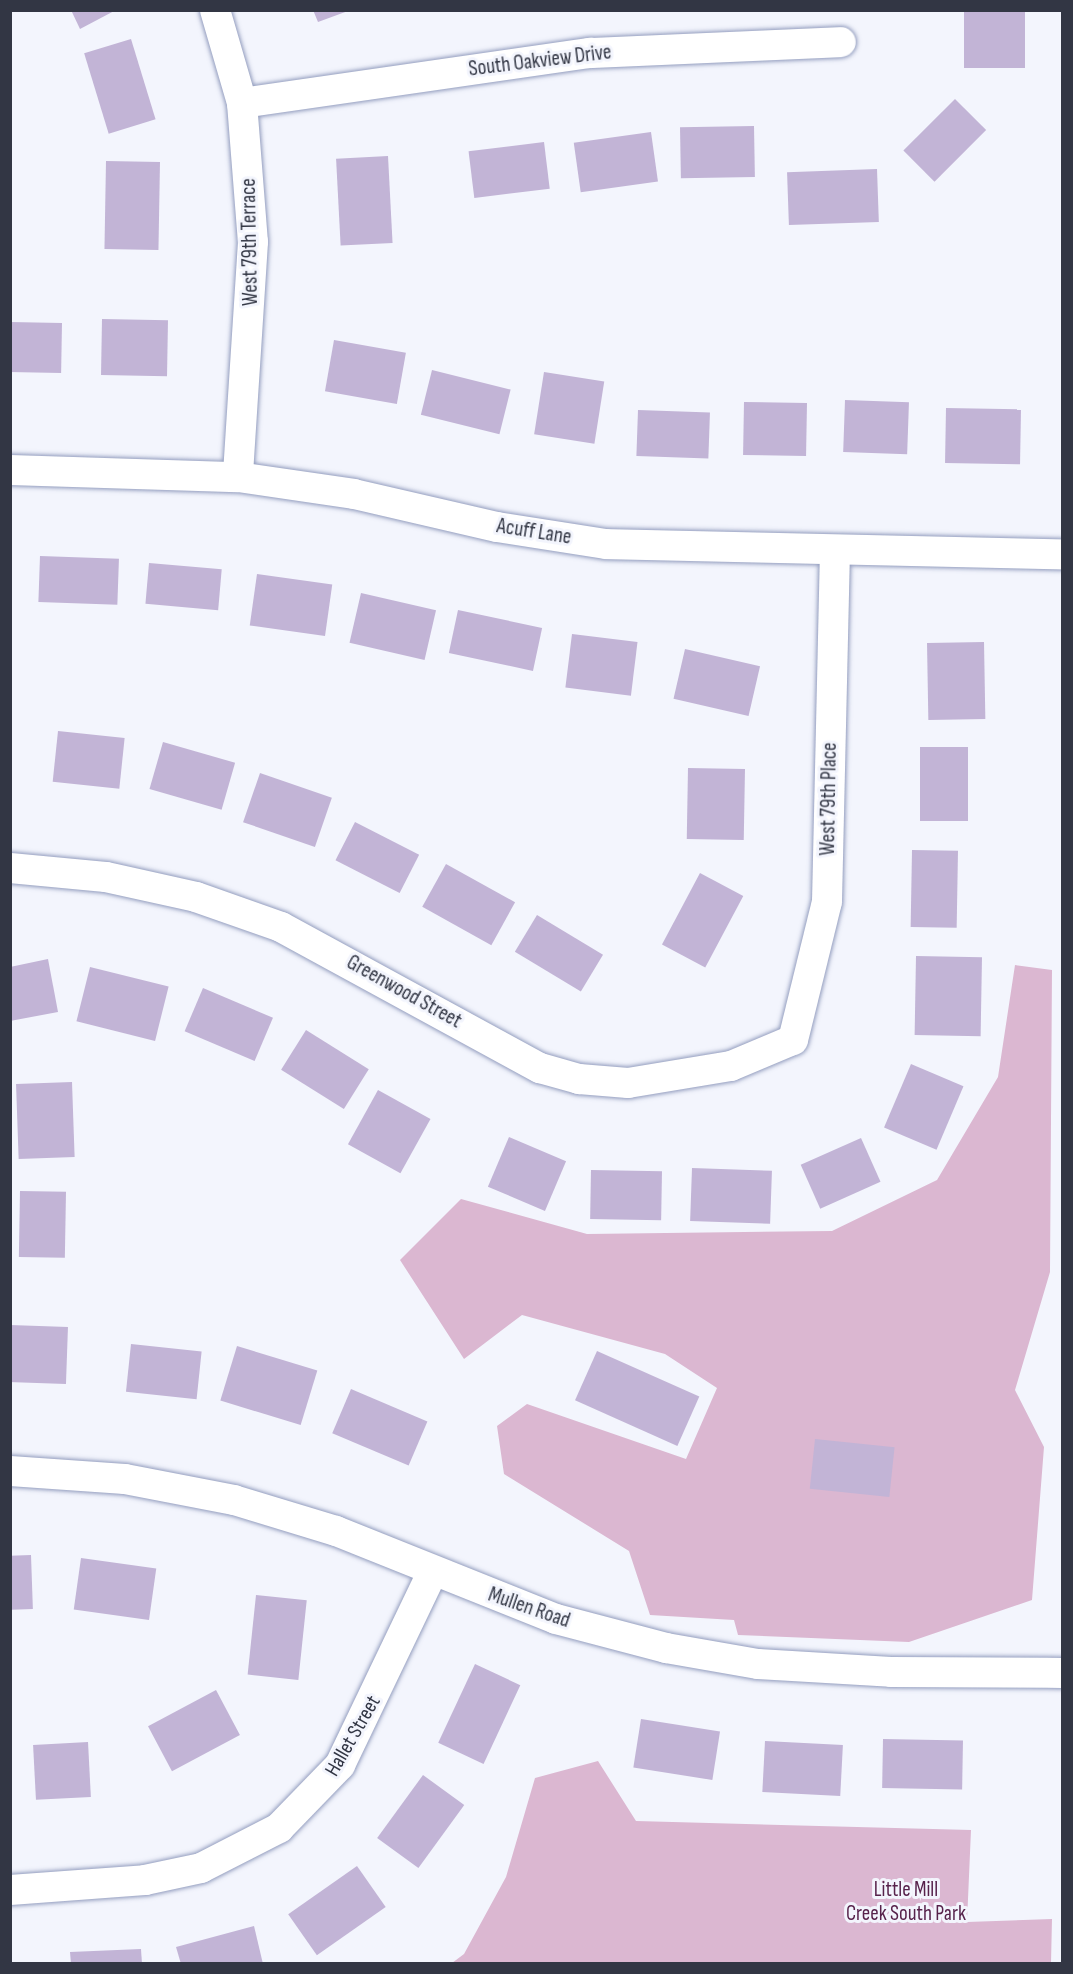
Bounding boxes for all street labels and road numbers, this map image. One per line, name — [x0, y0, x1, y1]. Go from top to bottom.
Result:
street label: South Oakview Drive — [467, 40, 613, 82]
street label: West 79th Terrace — [236, 178, 264, 306]
street label: Acuff Lane — [495, 514, 573, 550]
street label: West 79th Place — [815, 742, 843, 856]
street label: Greenwood Street — [342, 950, 466, 1034]
street label: Mullen Road — [485, 1582, 573, 1634]
street label: Hallet Street — [320, 1691, 386, 1781]

